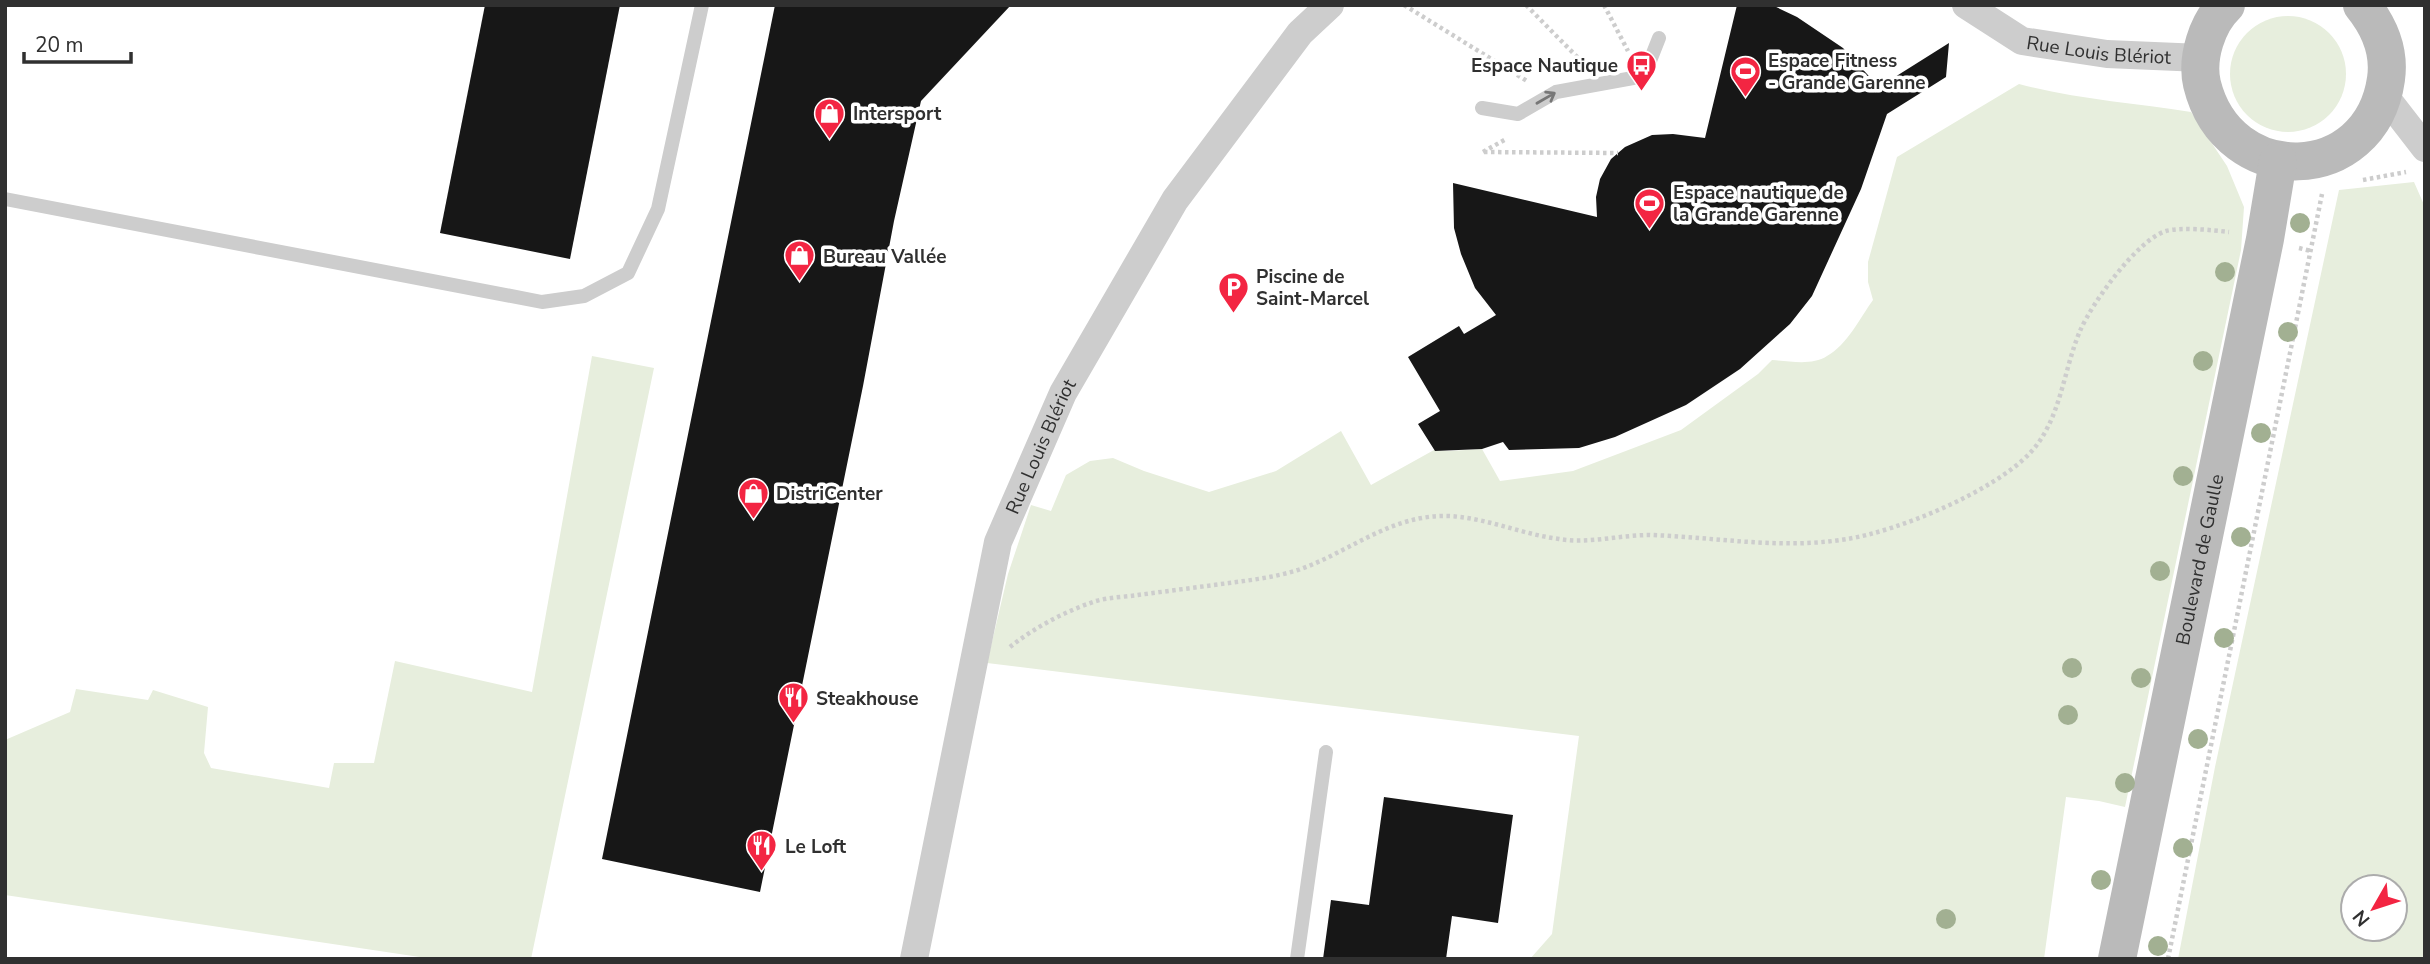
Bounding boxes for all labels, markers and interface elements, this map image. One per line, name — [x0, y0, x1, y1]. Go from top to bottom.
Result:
scale bar — [24, 21, 131, 65]
street label: Rue Louis Blériot — [2025, 30, 2172, 71]
text: 20 m — [35, 31, 84, 59]
bus stop icon: Espace Nautique — [1624, 48, 1658, 92]
place label: Espace Fitness - Grande Garenne — [1768, 48, 1926, 96]
place label: Espace Nautique — [1471, 53, 1618, 79]
sports icon: Espace Fitness - Grande Garenne — [1728, 54, 1762, 98]
one-way arrow — [1535, 91, 1555, 105]
shop icon: Intersport — [813, 96, 847, 140]
place label: Intersport — [853, 101, 942, 127]
place label: Espace nautique de la Grande Garenne — [1673, 180, 1844, 228]
sports icon: Espace nautique de la Grande Garenne — [1633, 186, 1667, 230]
shop icon: Bureau Vallée — [783, 239, 817, 283]
place label: Bureau Vallée — [823, 244, 947, 270]
place label: Piscine de Saint-Marcel — [1256, 264, 1369, 312]
parking icon: Piscine de Saint-Marcel — [1216, 270, 1250, 314]
street label: Rue Louis Blériot — [1000, 374, 1083, 518]
street label: Boulevard de Gaulle — [2170, 472, 2230, 647]
shop icon: DistriCenter — [736, 476, 770, 520]
place label: DistriCenter — [776, 481, 883, 507]
restaurant icon: Steakhouse — [776, 681, 810, 725]
place label: Steakhouse — [816, 686, 919, 712]
restaurant icon: Le Loft — [745, 829, 779, 873]
place label: Le Loft — [785, 834, 847, 860]
north arrow — [2339, 873, 2409, 943]
text: N — [2347, 904, 2376, 932]

